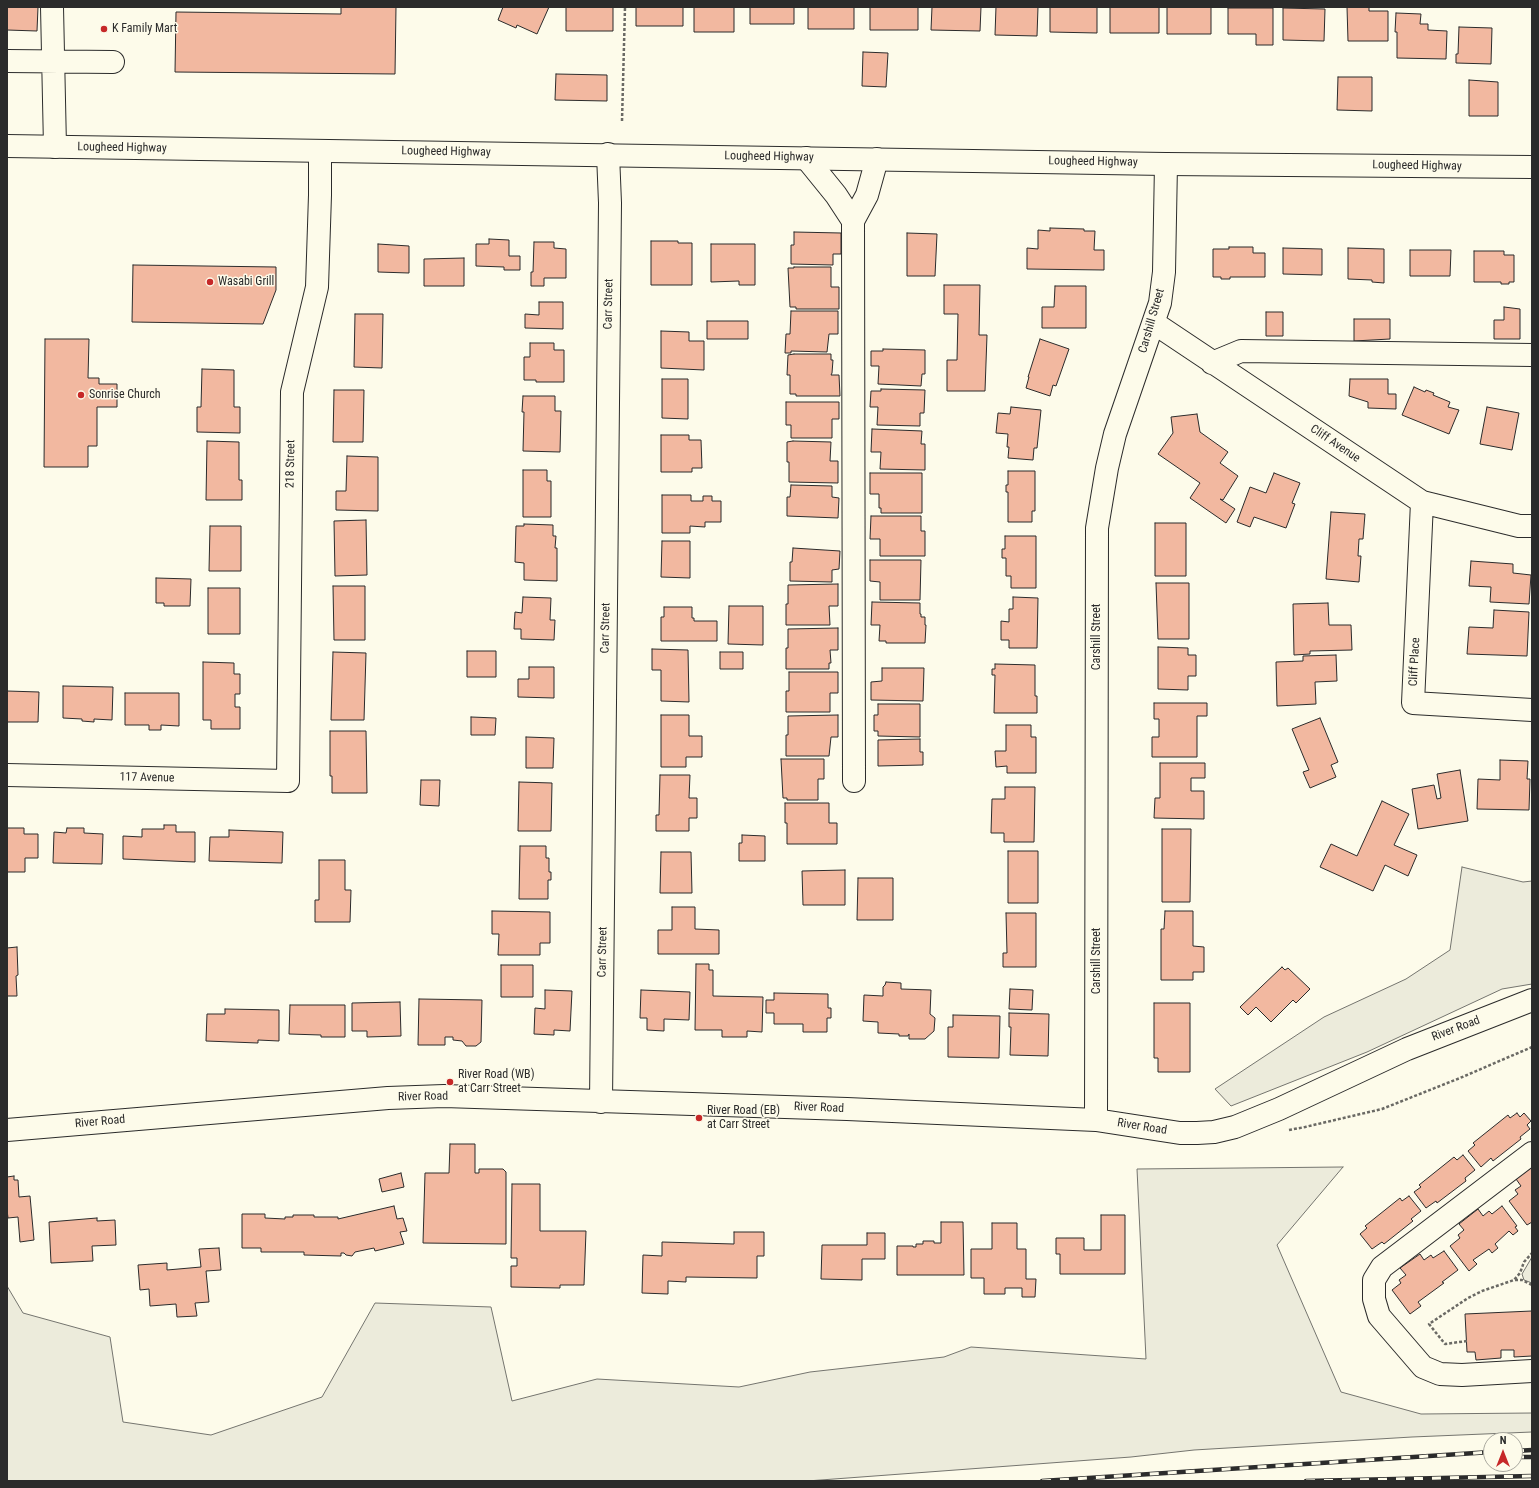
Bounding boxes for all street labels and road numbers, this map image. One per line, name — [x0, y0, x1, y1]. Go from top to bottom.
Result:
street label: Lougheed Highway — [77, 140, 167, 156]
street label: Lougheed Highway — [401, 144, 491, 160]
street label: Lougheed Highway — [724, 149, 814, 165]
street label: Lougheed Highway — [1048, 154, 1138, 170]
street label: Lougheed Highway — [1372, 158, 1462, 174]
street label: Carr Street — [601, 279, 617, 329]
street label: Carshill Street — [1136, 287, 1168, 355]
street label: Cliff Avenue — [1307, 422, 1363, 466]
street label: 218 Street — [283, 440, 299, 488]
street label: Carr Street — [598, 603, 614, 653]
street label: Carshill Street — [1090, 604, 1104, 670]
street label: Cliff Place — [1407, 637, 1423, 687]
street label: 117 Avenue — [119, 770, 175, 786]
street label: Carr Street — [595, 927, 611, 977]
street label: Carshill Street — [1090, 928, 1104, 994]
street label: River Road — [1430, 1013, 1482, 1045]
street label: River Road — [398, 1089, 448, 1105]
street label: River Road — [794, 1100, 844, 1116]
street label: River Road — [74, 1113, 126, 1131]
street label: River Road — [1116, 1116, 1168, 1138]

